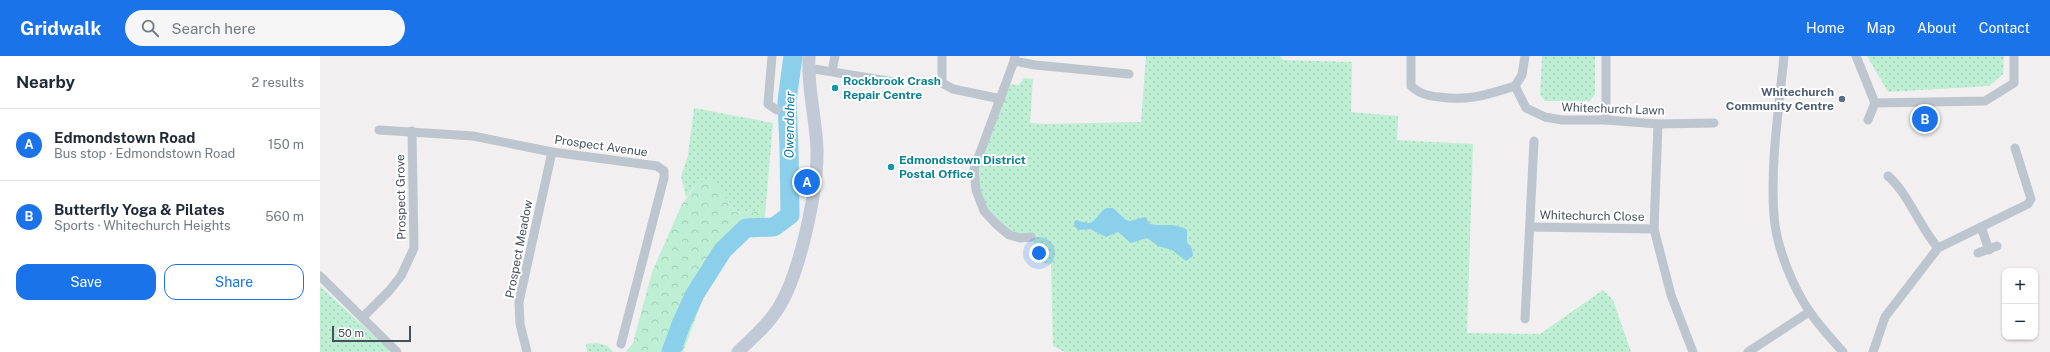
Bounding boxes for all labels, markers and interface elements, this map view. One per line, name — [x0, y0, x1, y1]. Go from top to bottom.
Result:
search box — [125, 10, 405, 46]
text: Gridwalk — [20, 17, 101, 39]
icon: search — [139, 17, 161, 39]
text: Search here — [171, 20, 256, 37]
text: Home — [1806, 20, 1845, 36]
text: Map — [1867, 20, 1895, 36]
text: About — [1917, 20, 1957, 36]
text: Contact — [1979, 20, 2030, 36]
text: Nearby — [16, 72, 75, 92]
place label: Rockbrook Crash Repair Centre — [843, 74, 941, 102]
text: 2 results — [252, 75, 304, 90]
marker: Rockbrook Crash Repair Centre — [830, 83, 840, 93]
place label: Whitechurch Community Centre — [1726, 85, 1834, 113]
water label: Owendoher — [781, 91, 798, 159]
marker: Whitechurch Community Centre — [1837, 94, 1847, 104]
street label: Whitechurch Lawn — [1561, 100, 1665, 118]
pin: B — [1912, 104, 1938, 134]
text: Edmondstown Road — [54, 129, 196, 146]
street label: Prospect Avenue — [553, 133, 649, 160]
text: A — [24, 137, 34, 152]
text: 150 m — [268, 137, 304, 152]
text: Bus stop · Edmondstown Road — [54, 146, 235, 161]
place label: Edmondstown District Postal Office — [899, 153, 1026, 181]
street label: Prospect Grove — [393, 154, 409, 240]
marker: Edmondstown District Postal Office — [886, 162, 896, 172]
pin: A — [794, 167, 820, 197]
street label: Prospect Meadow — [503, 198, 536, 299]
text: Butterfly Yoga & Pilates — [54, 201, 225, 218]
street label: Whitechurch Close — [1539, 208, 1645, 224]
text: B — [25, 209, 33, 224]
text: 560 m — [265, 209, 304, 224]
text: Sports · Whitechurch Heights — [54, 218, 231, 233]
your location — [1029, 243, 1049, 263]
button: Save — [16, 264, 156, 300]
button: Share — [164, 264, 304, 300]
map controls — [2002, 268, 2038, 340]
button: + — [2002, 268, 2038, 304]
button: − — [2002, 304, 2038, 340]
scale bar — [332, 324, 411, 343]
text: 50 m — [338, 327, 364, 339]

